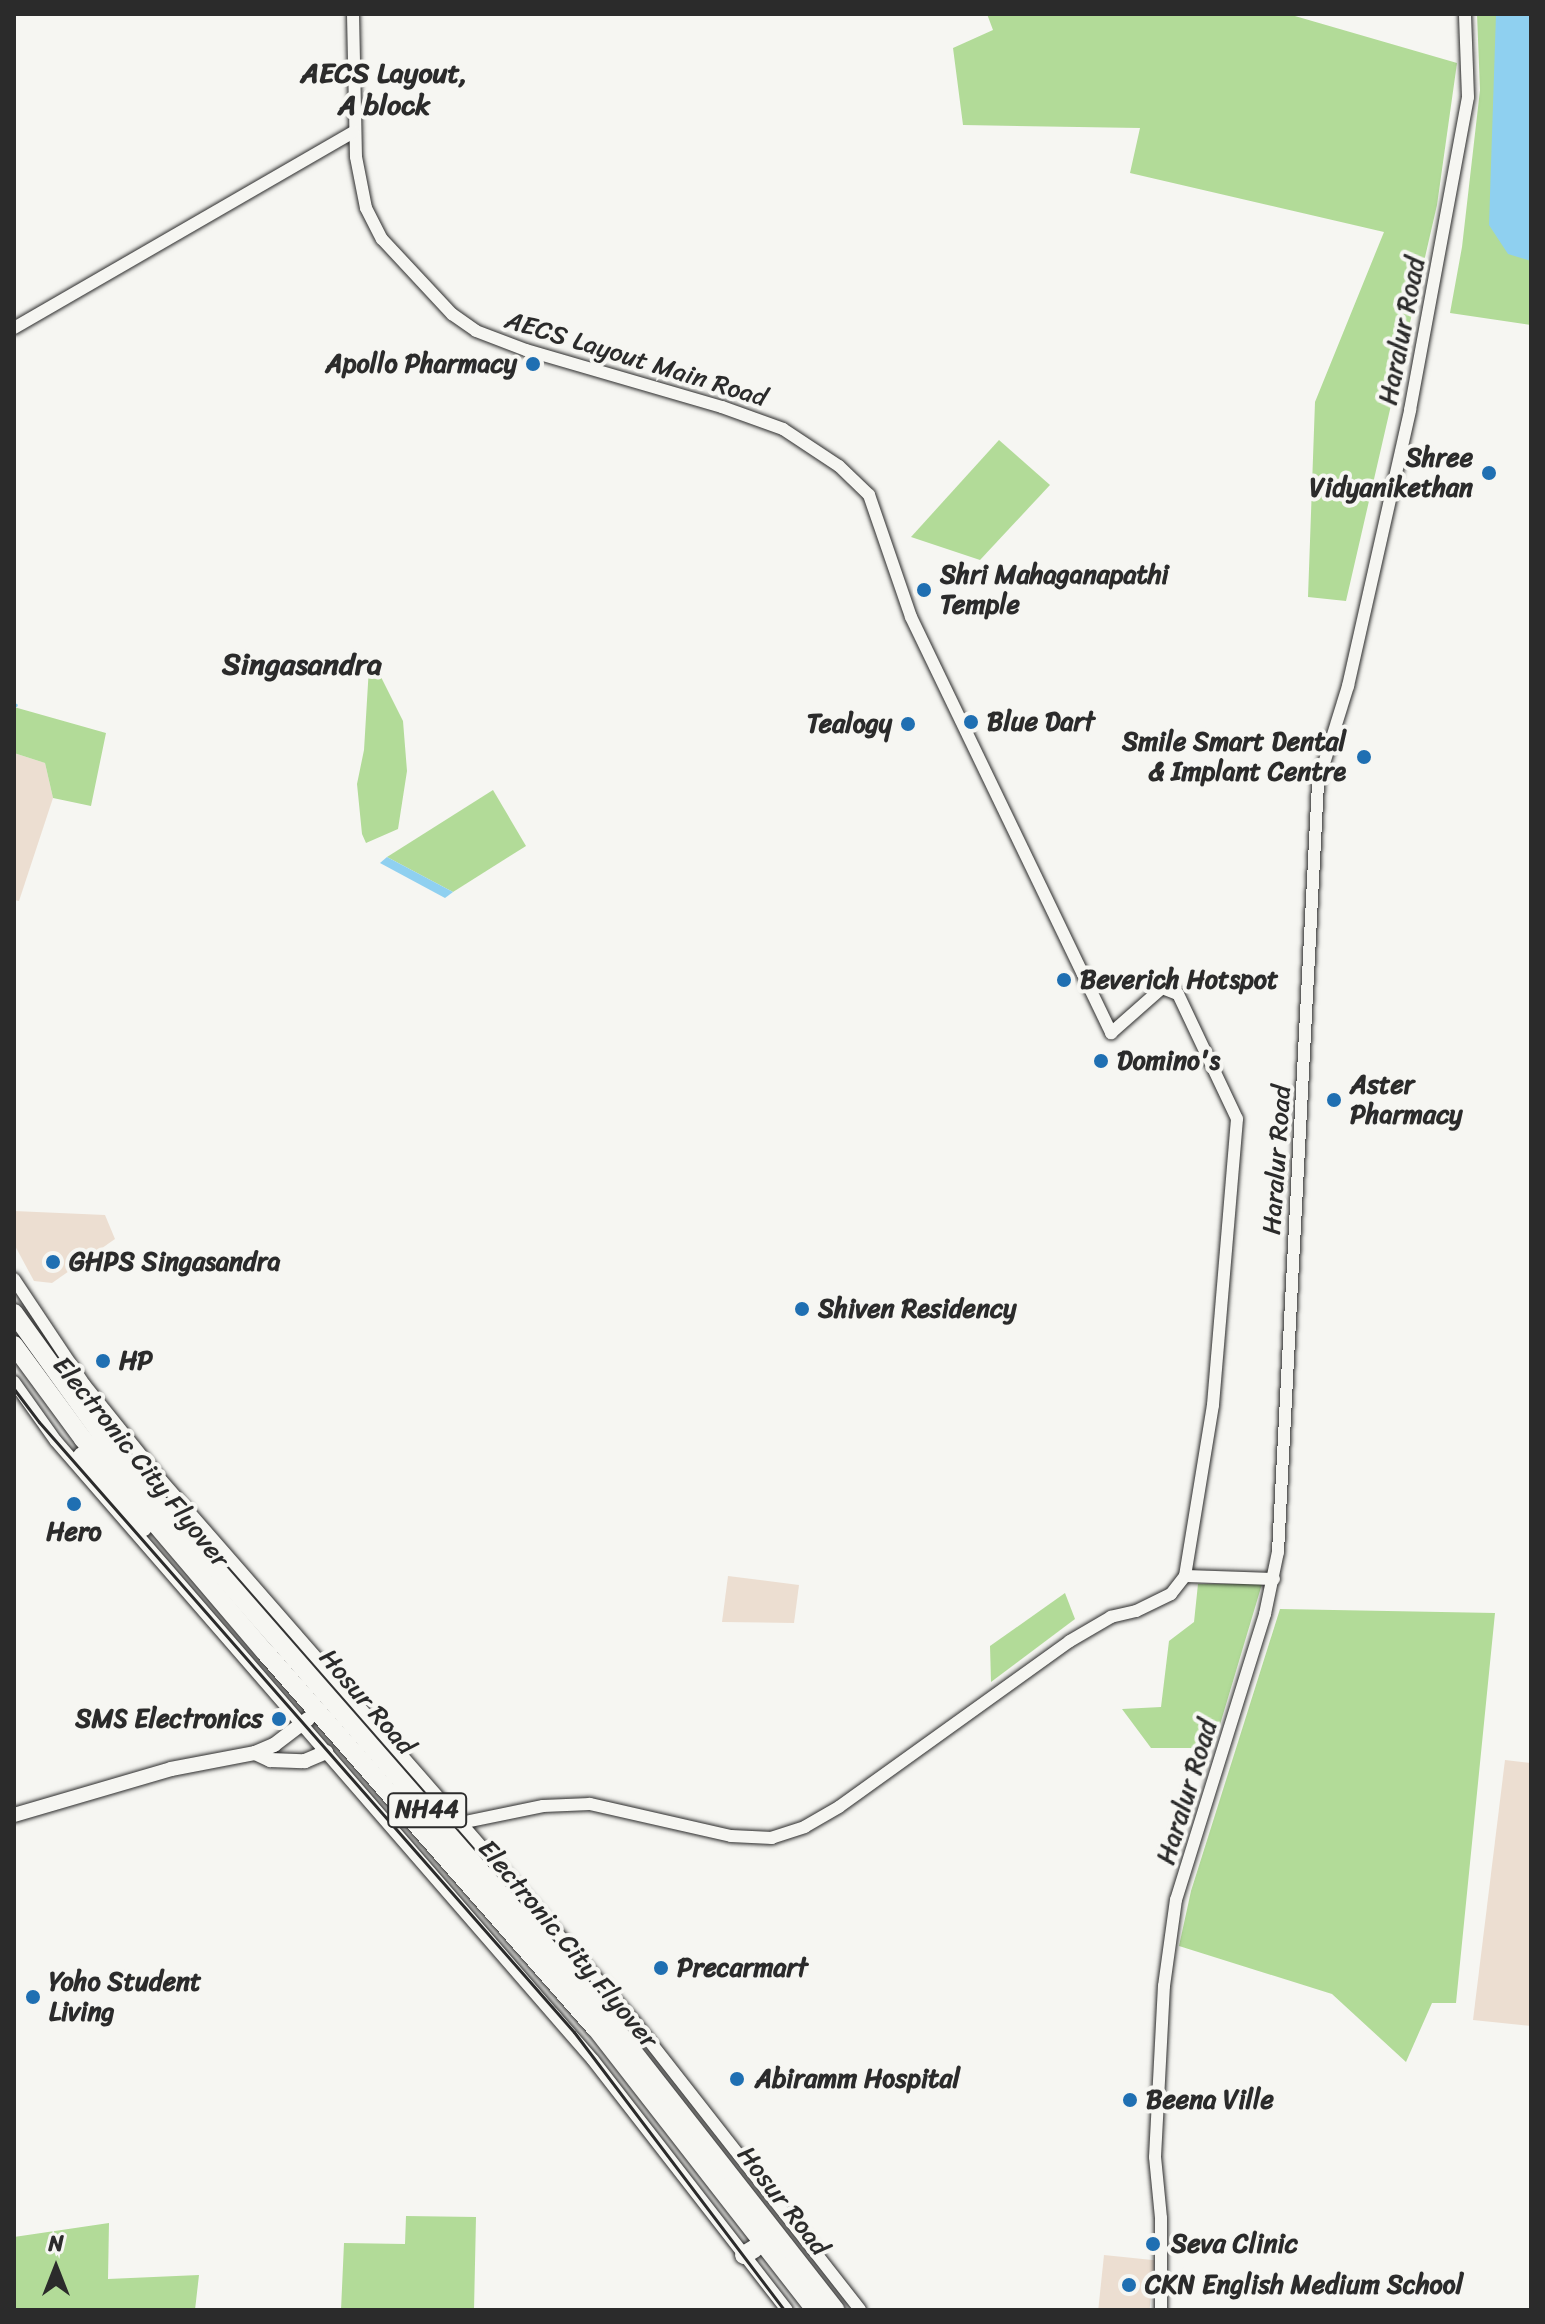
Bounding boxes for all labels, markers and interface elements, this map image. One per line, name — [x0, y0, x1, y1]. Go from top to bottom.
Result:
district label: AECS Layout, A block — [301, 56, 467, 122]
street label: Haralur Road — [1372, 255, 1432, 407]
street label: AECS Layout Main Road — [501, 304, 771, 414]
place label: Apollo Pharmacy — [326, 348, 517, 380]
marker: Apollo Pharmacy — [524, 355, 542, 373]
place label: Shree Vidyanikethan — [1310, 442, 1473, 504]
marker: Shree Vidyanikethan — [1480, 464, 1498, 482]
place label: Shri Mahaganapathi Temple — [940, 559, 1168, 620]
marker: Shri Mahaganapathi Temple — [915, 581, 933, 599]
district label: Singasandra — [222, 646, 382, 682]
place label: Blue Dart — [987, 706, 1095, 738]
place label: Tealogy — [807, 708, 892, 740]
marker: Blue Dart — [962, 713, 980, 731]
marker: Tealogy — [899, 715, 917, 733]
place label: Smile Smart Dental & Implant Centre — [1123, 726, 1346, 788]
marker: Smile Smart Dental & Implant Centre — [1353, 746, 1375, 768]
place label: Beverich Hotspot — [1080, 964, 1280, 996]
marker: Beverich Hotspot — [1055, 971, 1073, 989]
place label: Domino's — [1117, 1045, 1220, 1077]
marker: Domino's — [1092, 1052, 1110, 1070]
place label: Aster Pharmacy — [1350, 1069, 1463, 1130]
street label: Haralur Road — [1256, 1084, 1298, 1236]
marker: Aster Pharmacy — [1325, 1091, 1343, 1109]
place label: GHPS Singasandra — [69, 1246, 280, 1278]
marker: GHPS Singasandra — [44, 1253, 62, 1271]
place label: Shiven Residency — [818, 1293, 1017, 1325]
marker: Shiven Residency — [793, 1300, 811, 1318]
place label: HP — [119, 1345, 153, 1377]
street label: Electronic City Flyover — [46, 1350, 236, 1574]
marker: HP — [94, 1352, 112, 1370]
marker: Hero — [65, 1495, 83, 1513]
place label: Hero — [46, 1516, 102, 1548]
street label: Hosur Road — [312, 1642, 422, 1762]
place label: SMS Electronics — [75, 1703, 263, 1735]
marker: SMS Electronics — [270, 1710, 288, 1728]
street label: Haralur Road — [1150, 1716, 1224, 1868]
road number: NH44 — [387, 1790, 467, 1830]
street label: Electronic City Flyover — [472, 1833, 664, 2055]
place label: Precarmart — [677, 1952, 808, 1984]
marker: Precarmart — [652, 1959, 670, 1977]
place label: Yoho Student Living — [49, 1966, 202, 2028]
marker: Yoho Student Living — [24, 1988, 42, 2006]
place label: Abiramm Hospital — [755, 2063, 959, 2095]
marker: Abiramm Hospital — [726, 2068, 748, 2090]
place label: Beena Ville — [1146, 2084, 1274, 2116]
marker: Beena Ville — [1121, 2091, 1139, 2109]
street label: Hosur Road — [730, 2140, 836, 2262]
text: N — [48, 2224, 64, 2263]
north arrow — [16, 2228, 96, 2308]
place label: Seva Clinic — [1171, 2228, 1298, 2260]
marker: Seva Clinic — [1142, 2233, 1164, 2255]
place label: CKN English Medium School — [1145, 2269, 1463, 2301]
marker: CKN English Medium School — [1120, 2276, 1138, 2294]

